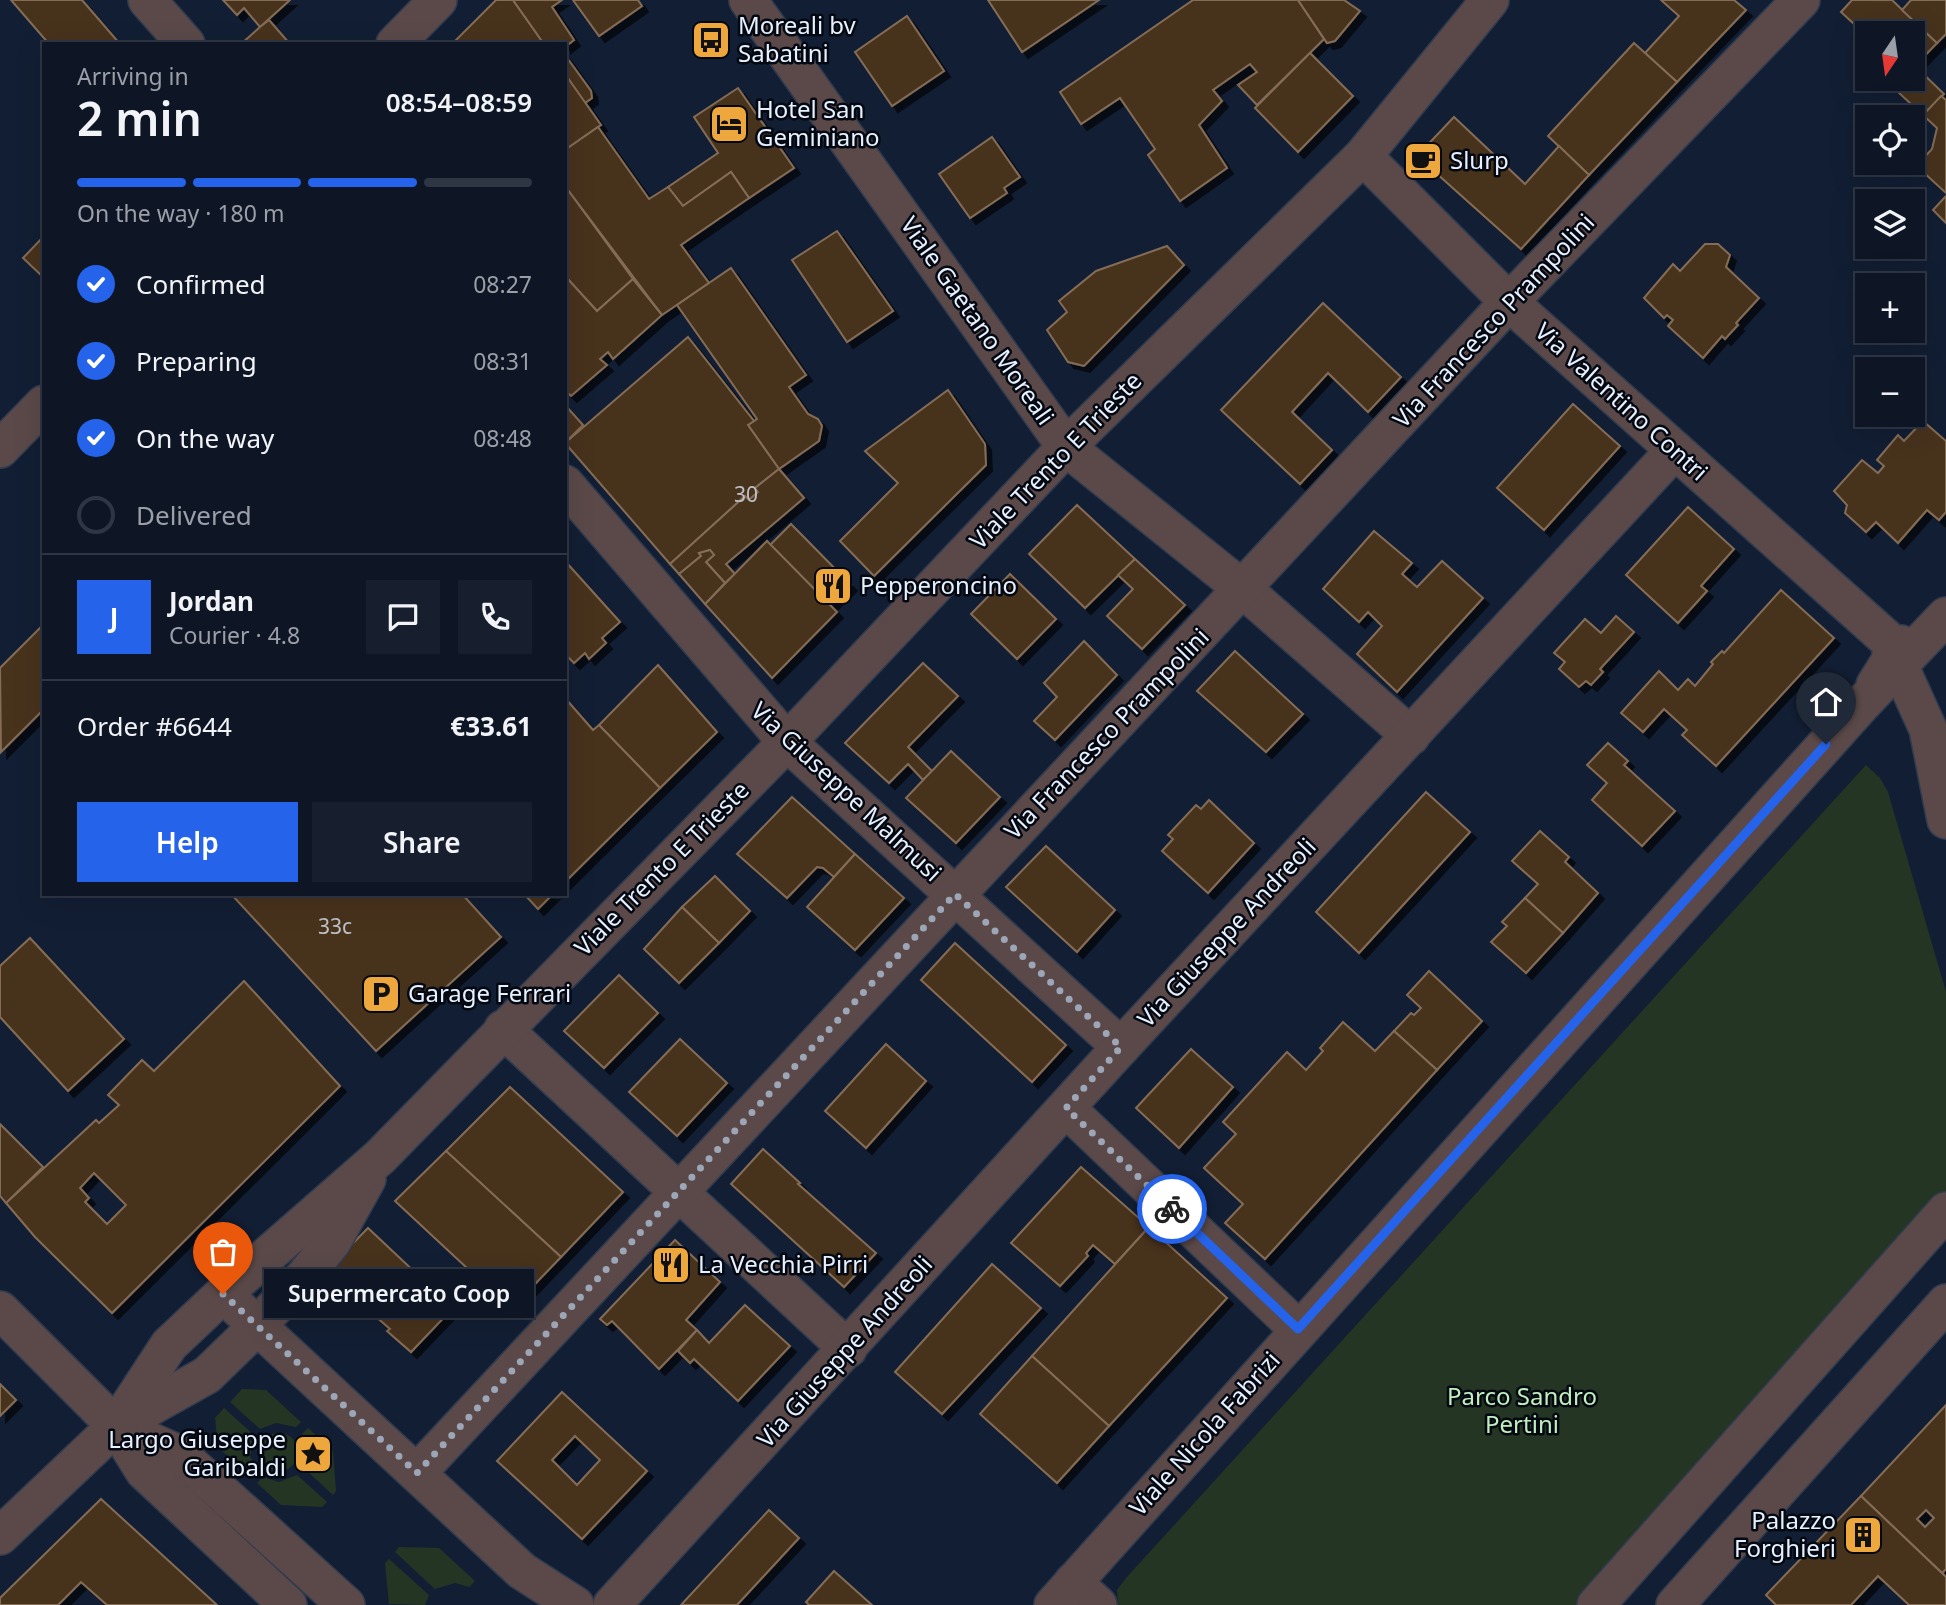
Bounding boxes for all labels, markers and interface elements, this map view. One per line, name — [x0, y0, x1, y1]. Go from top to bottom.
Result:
place label: Moreali bv Sabatini — [738, 8, 857, 69]
bus stop icon: Moreali bv Sabatini — [690, 19, 732, 61]
north arrow — [1855, 21, 1925, 91]
map controls — [1855, 21, 1925, 427]
text: Arriving in — [77, 60, 189, 92]
text: 08:54–08:59 — [386, 84, 532, 120]
text: 2 min — [77, 87, 202, 149]
place label: Hotel San Geminiano — [756, 92, 879, 153]
hotel icon: Hotel San Geminiano — [708, 103, 750, 145]
button: locate — [1855, 105, 1925, 175]
cafe icon: Slurp — [1402, 140, 1444, 182]
place label: Slurp — [1450, 143, 1509, 176]
button: layers — [1855, 189, 1925, 259]
text: On the way · 180 m — [77, 197, 284, 229]
street label: Via Francesco Prampolini — [1385, 206, 1601, 434]
street label: Viale Gaetano Moreali — [894, 209, 1063, 431]
icon: check — [77, 265, 115, 303]
text: Confirmed — [136, 266, 266, 302]
text: 08:27 — [473, 268, 532, 300]
button: + — [1855, 273, 1925, 343]
street label: Via Valentino Contri — [1528, 314, 1716, 487]
icon: check — [77, 342, 115, 380]
text: Preparing — [136, 343, 257, 379]
text: 08:31 — [473, 345, 532, 377]
button: − — [1855, 357, 1925, 427]
street label: Viale Trento E Trieste — [962, 364, 1148, 556]
icon: check — [77, 419, 115, 457]
text: On the way — [136, 420, 274, 456]
text: 08:48 — [473, 422, 532, 454]
house number: 30 — [734, 480, 758, 508]
text: Delivered — [136, 497, 252, 533]
restaurant icon: Pepperoncino — [812, 565, 854, 607]
place label: Pepperoncino — [860, 568, 1017, 601]
button: chat — [366, 580, 440, 654]
button: phone — [458, 580, 532, 654]
text: Jordan — [169, 583, 254, 619]
text: J — [110, 599, 118, 635]
text: Courier · 4.8 — [169, 619, 300, 651]
street label: Via Francesco Prampolini — [996, 620, 1216, 846]
pin — [1796, 672, 1856, 744]
icon: home — [1807, 683, 1845, 721]
street label: Via Giuseppe Malmusi — [745, 694, 950, 888]
text: Order #6644 — [77, 708, 232, 744]
text: €33.61 — [450, 708, 532, 744]
street label: Viale Trento E Trieste — [566, 773, 756, 963]
button: Help — [77, 802, 298, 882]
button: Share — [312, 802, 532, 882]
street label: Via Giuseppe Andreoli — [1129, 830, 1323, 1034]
house number: 33c — [318, 912, 352, 940]
parking icon: Garage Ferrari — [360, 973, 402, 1015]
place label: Garage Ferrari — [408, 976, 571, 1009]
courier — [1137, 1174, 1207, 1244]
icon: bike — [1153, 1190, 1191, 1228]
pin — [193, 1222, 253, 1294]
icon: bag — [204, 1233, 242, 1271]
restaurant icon: La Vecchia Pirri — [650, 1244, 692, 1286]
place label: La Vecchia Pirri — [698, 1247, 868, 1280]
street label: Via Giuseppe Andreoli — [749, 1248, 939, 1454]
callout: Supermercato Coop — [265, 1270, 534, 1318]
text: Supermercato Coop — [288, 1277, 510, 1309]
street label: Viale Nicola Fabrizi — [1121, 1344, 1287, 1522]
park label: Parco Sandro Pertini — [1447, 1379, 1597, 1440]
place label: Largo Giuseppe Garibaldi — [108, 1422, 286, 1483]
place icon: Largo Giuseppe Garibaldi — [292, 1433, 334, 1475]
place label: Palazzo Forghieri — [1734, 1503, 1836, 1564]
building icon: Palazzo Forghieri — [1842, 1514, 1884, 1556]

